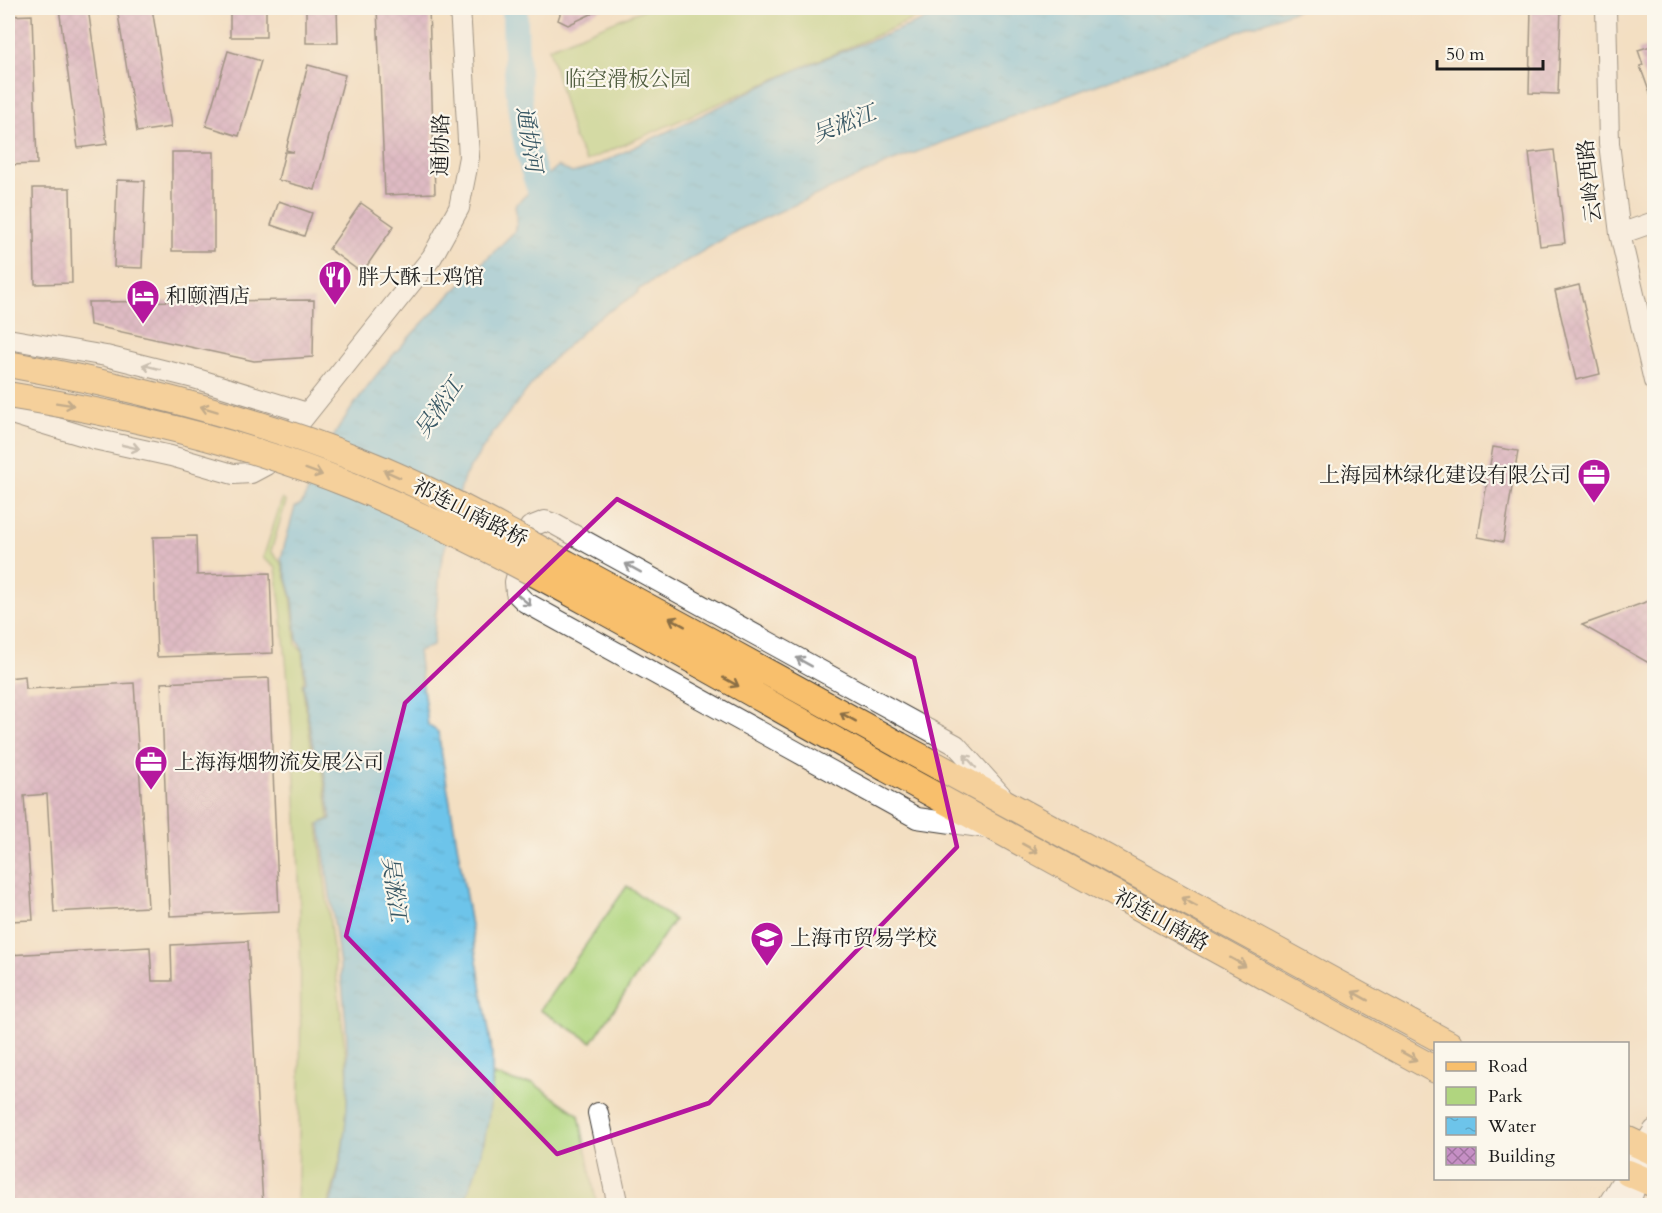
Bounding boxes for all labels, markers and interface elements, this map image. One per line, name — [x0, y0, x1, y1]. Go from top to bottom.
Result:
scale bar — [1437, 33, 1544, 71]
text: 50 m — [1446, 42, 1485, 67]
park label: 临空滑板公园 — [565, 65, 691, 94]
water label: 吴淞江 — [808, 97, 883, 150]
water label: 通协河 — [509, 104, 550, 178]
street label: 通协路 — [426, 113, 456, 177]
street label: 云岭西路 — [1571, 138, 1609, 224]
restaurant icon: 胖大酥士鸡馆 — [317, 259, 353, 306]
place label: 胖大酥士鸡馆 — [358, 263, 484, 292]
hotel icon: 和颐酒店 — [125, 278, 161, 325]
place label: 和颐酒店 — [166, 282, 250, 311]
one-way arrow — [141, 360, 160, 372]
water label: 吴淞江 — [408, 370, 472, 444]
one-way arrow — [55, 399, 75, 410]
one-way arrow — [200, 403, 219, 414]
one-way arrow — [121, 442, 140, 453]
office icon: 上海园林绿化建设有限公司 — [1576, 457, 1612, 504]
place label: 上海园林绿化建设有限公司 — [1319, 461, 1571, 490]
one-way arrow — [304, 468, 323, 479]
one-way arrow — [384, 468, 402, 479]
street label: 祁连山南路桥 — [407, 471, 533, 555]
one-way arrow — [625, 562, 642, 574]
one-way arrow — [516, 593, 532, 606]
one-way arrow — [669, 616, 686, 628]
one-way arrow — [796, 656, 813, 668]
one-way arrow — [722, 677, 740, 688]
one-way arrow — [839, 711, 857, 722]
office icon: 上海海烟物流发展公司 — [133, 744, 169, 791]
place label: 上海海烟物流发展公司 — [174, 748, 384, 777]
one-way arrow — [963, 754, 977, 769]
one-way arrow — [1021, 842, 1038, 854]
water label: 吴淞江 — [375, 854, 414, 927]
street label: 祁连山南路 — [1108, 882, 1214, 958]
one-way arrow — [1181, 896, 1198, 908]
school or university icon: 上海市贸易学校 — [749, 920, 785, 967]
place label: 上海市贸易学校 — [790, 924, 937, 953]
one-way arrow — [1229, 956, 1246, 968]
one-way arrow — [1352, 990, 1370, 1001]
legend — [1434, 1042, 1629, 1180]
one-way arrow — [1400, 1050, 1417, 1062]
text: Road — [1488, 1054, 1528, 1079]
text: Park — [1488, 1084, 1523, 1109]
text: Water — [1487, 1114, 1537, 1139]
text: Building — [1488, 1144, 1556, 1169]

